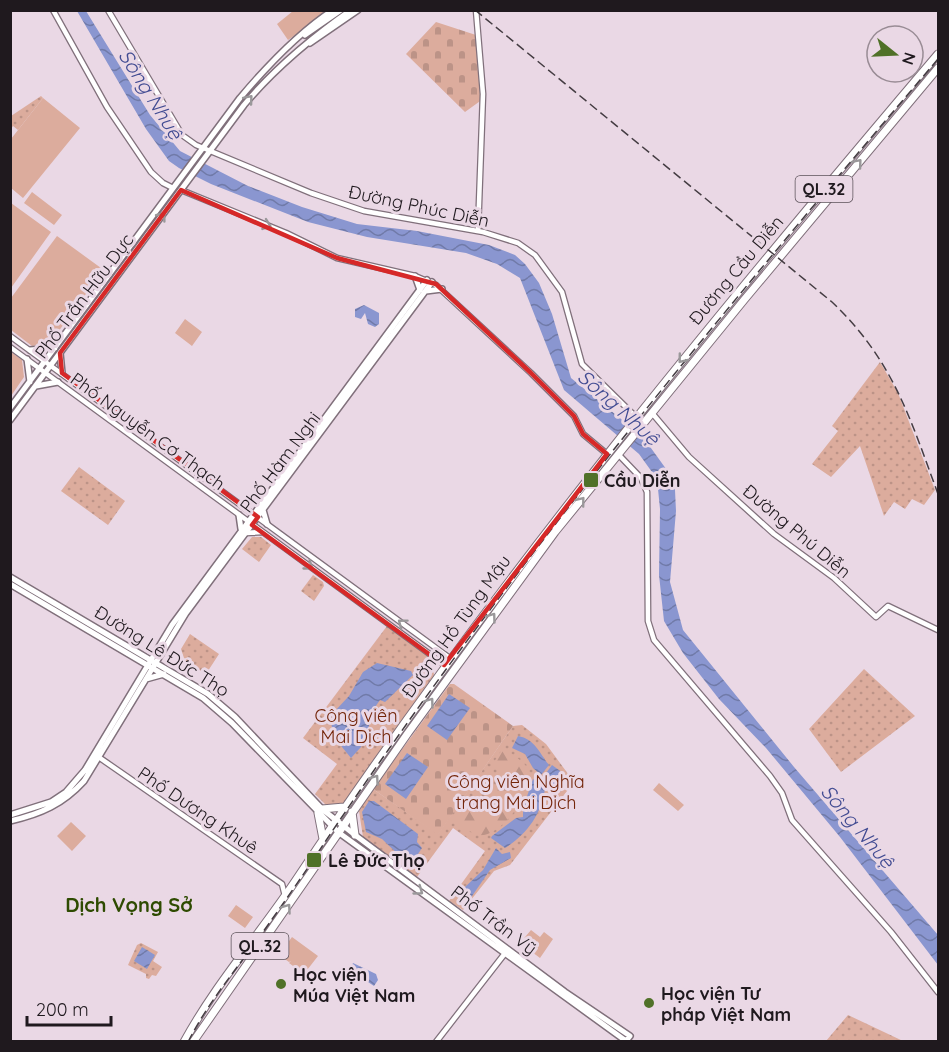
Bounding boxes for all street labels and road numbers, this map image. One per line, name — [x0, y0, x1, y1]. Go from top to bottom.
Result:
road number: QL.32 — [796, 176, 852, 202]
street label: Đường Phúc Diễn — [346, 180, 492, 232]
street label: Đường Cầu Diễn — [684, 211, 788, 329]
street label: Phố Trần Hữu Dực — [30, 229, 138, 363]
street label: Phố Nguyễn Cơ Thạch — [66, 367, 230, 495]
street label: Phố Hàm Nghi — [235, 407, 325, 517]
street label: Đường Phú Diễn — [738, 479, 856, 583]
street label: Đường Hồ Tùng Mậu — [397, 550, 515, 702]
street label: Đường Lê Đức Thọ — [90, 600, 234, 702]
street label: Phố Dương Khuê — [133, 761, 263, 859]
street label: Phố Trần Vỹ — [446, 880, 542, 960]
road number: QL.32 — [232, 933, 288, 959]

